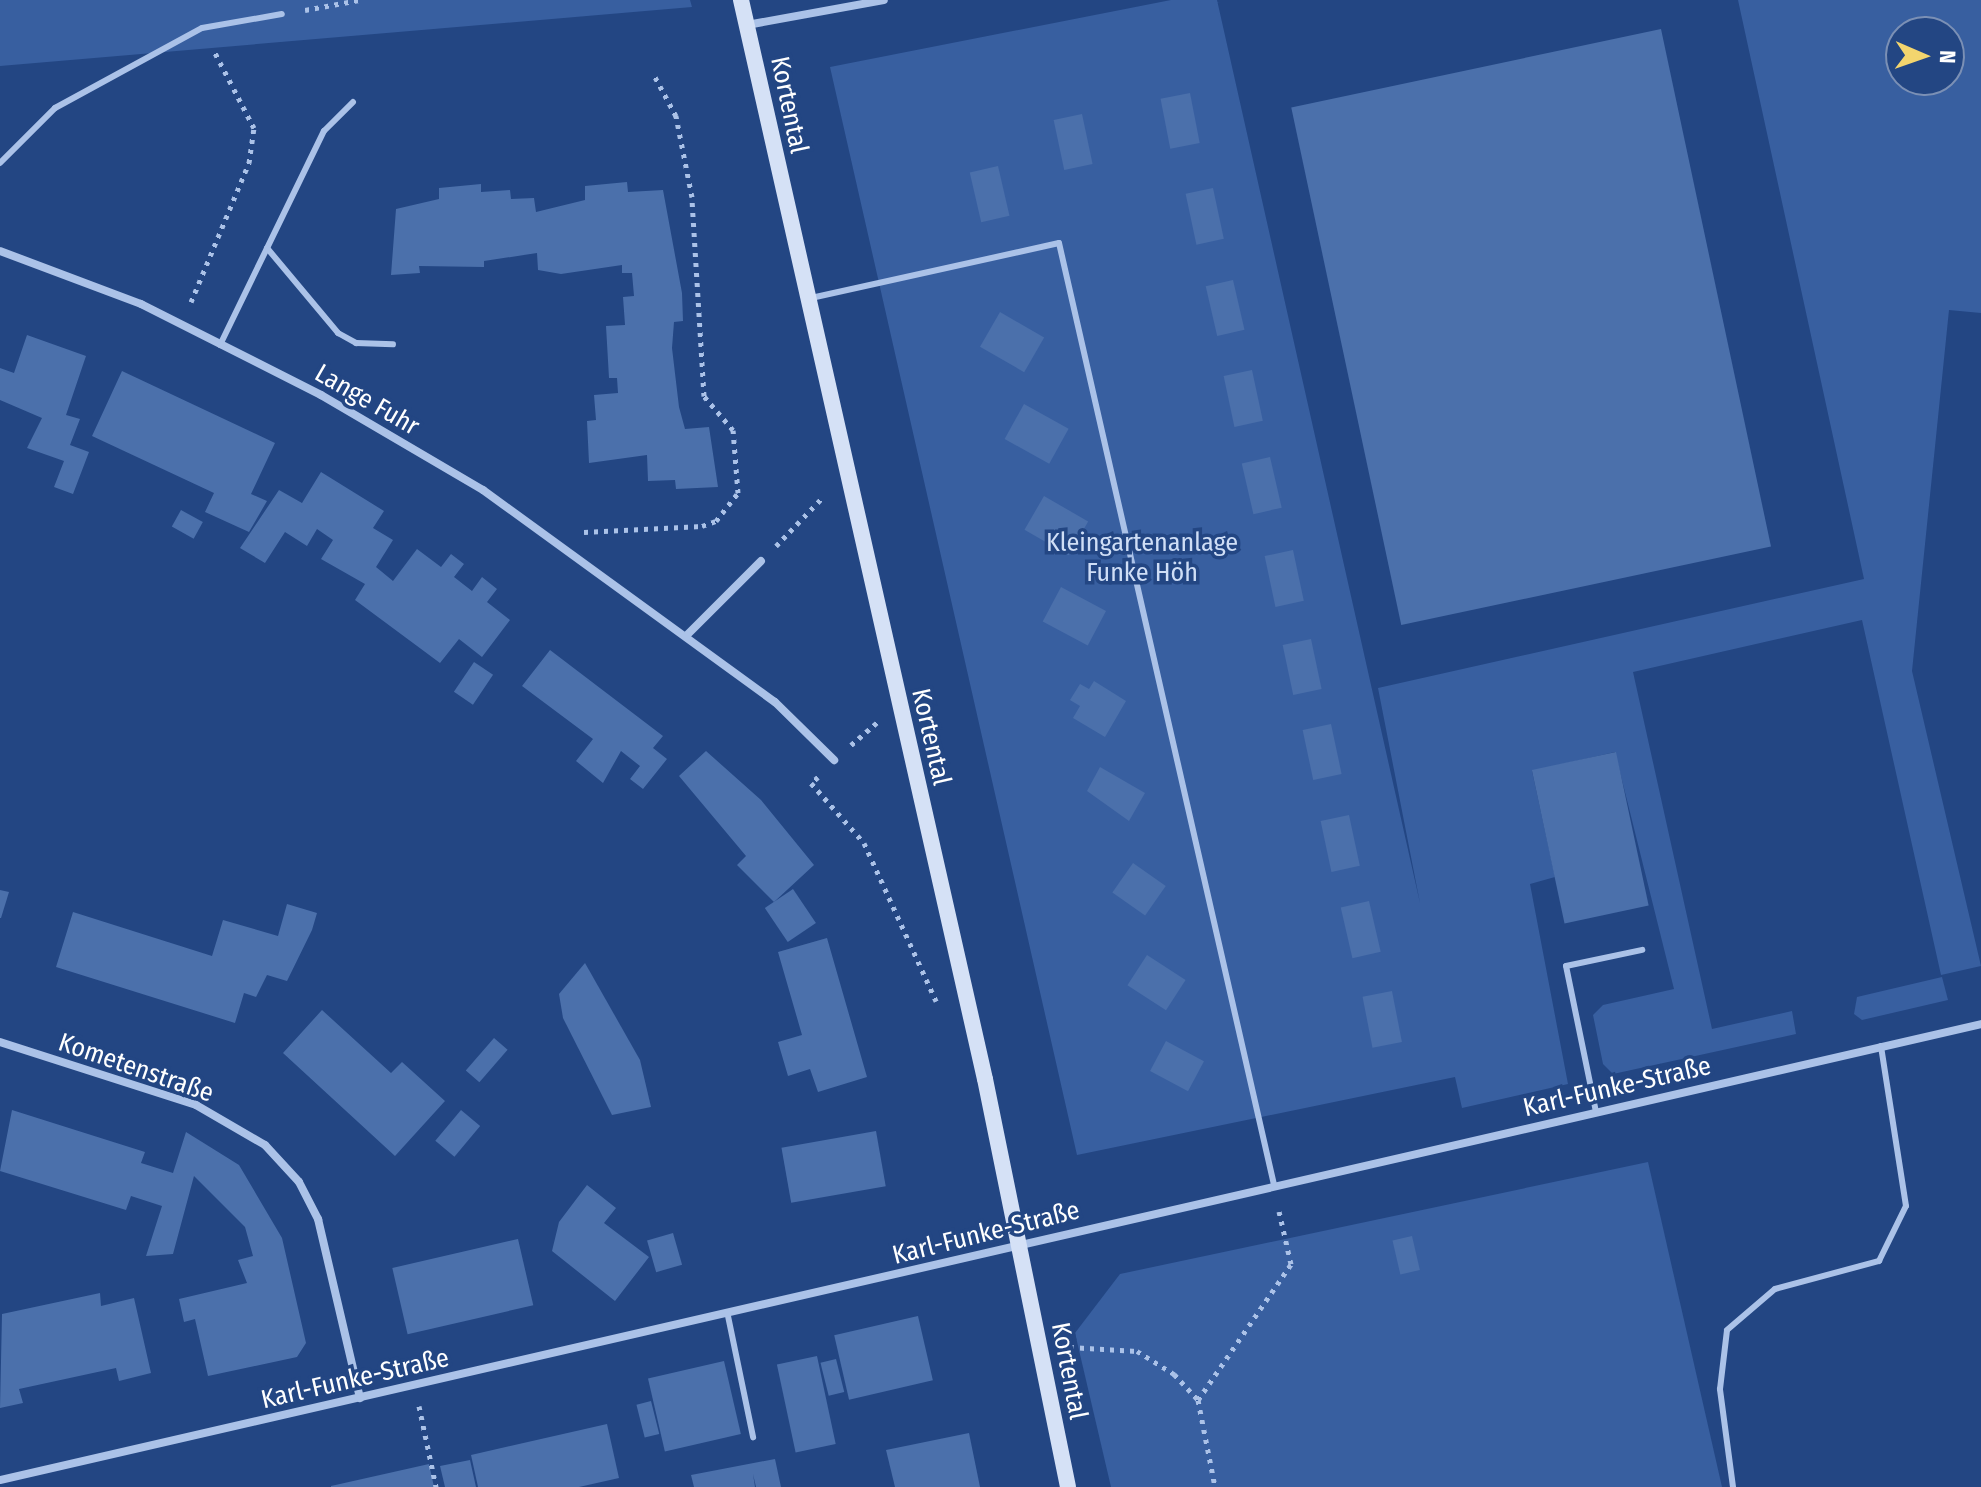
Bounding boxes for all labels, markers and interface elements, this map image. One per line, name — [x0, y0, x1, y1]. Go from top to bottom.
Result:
north arrow — [1885, 16, 1965, 96]
text: N — [1934, 50, 1961, 64]
street label: Kortental — [764, 54, 814, 156]
street label: Lange Fuhr — [309, 358, 425, 442]
park label: Kleingartenanlage Funke Höh — [1046, 527, 1238, 588]
street label: Kortental — [905, 686, 957, 788]
street label: Kometenstraße — [54, 1027, 218, 1109]
street label: Karl-Funke-Straße — [1520, 1050, 1714, 1124]
street label: Karl-Funke-Straße — [889, 1195, 1083, 1271]
street label: Kortental — [1044, 1320, 1094, 1422]
street label: Karl-Funke-Straße — [258, 1342, 452, 1416]

